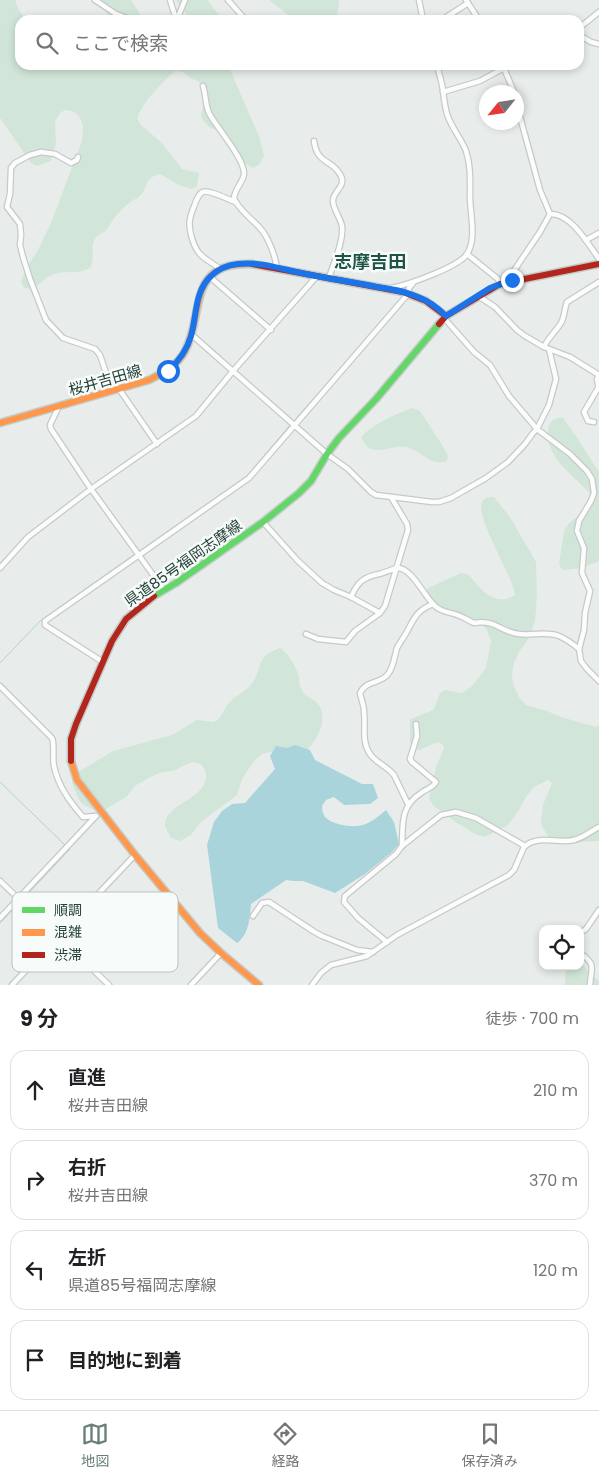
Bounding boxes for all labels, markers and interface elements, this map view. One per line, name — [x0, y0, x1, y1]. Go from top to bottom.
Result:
search box — [15, 15, 584, 70]
icon: search — [33, 29, 61, 57]
text: ここで検索 — [73, 30, 168, 57]
north arrow — [479, 85, 524, 130]
district label: 志摩吉田 — [334, 249, 406, 274]
route end — [501, 269, 524, 292]
street label: 桜井吉田線 — [66, 360, 144, 400]
route start — [157, 360, 180, 383]
street label: 県道85号福岡志摩線 — [120, 515, 246, 611]
legend — [12, 892, 178, 972]
text: 順調 — [54, 900, 82, 920]
text: 混雑 — [54, 922, 82, 942]
map controls — [539, 925, 584, 970]
button: locate — [539, 925, 584, 970]
text: 渋滞 — [54, 945, 82, 965]
text: 9 分 — [20, 1004, 58, 1033]
text: 徒歩 · 700 m — [485, 1007, 579, 1030]
text: 直進 — [68, 1064, 106, 1091]
icon: ahead — [21, 1076, 49, 1104]
text: 210 m — [533, 1079, 578, 1102]
text: 桜井吉田線 — [68, 1094, 148, 1117]
text: 右折 — [68, 1154, 106, 1181]
icon: right — [21, 1166, 49, 1194]
text: 370 m — [529, 1169, 578, 1192]
text: 桜井吉田線 — [68, 1184, 148, 1207]
text: 左折 — [68, 1244, 106, 1271]
icon: left — [21, 1256, 49, 1284]
text: 120 m — [533, 1259, 578, 1282]
text: 県道85号福岡志摩線 — [68, 1274, 216, 1297]
icon: arrive — [21, 1346, 49, 1374]
text: 目的地に到着 — [68, 1347, 182, 1374]
tab: 地図 — [81, 1420, 109, 1472]
tab: 経路 — [271, 1420, 299, 1472]
tab: 保存済み — [462, 1420, 518, 1472]

